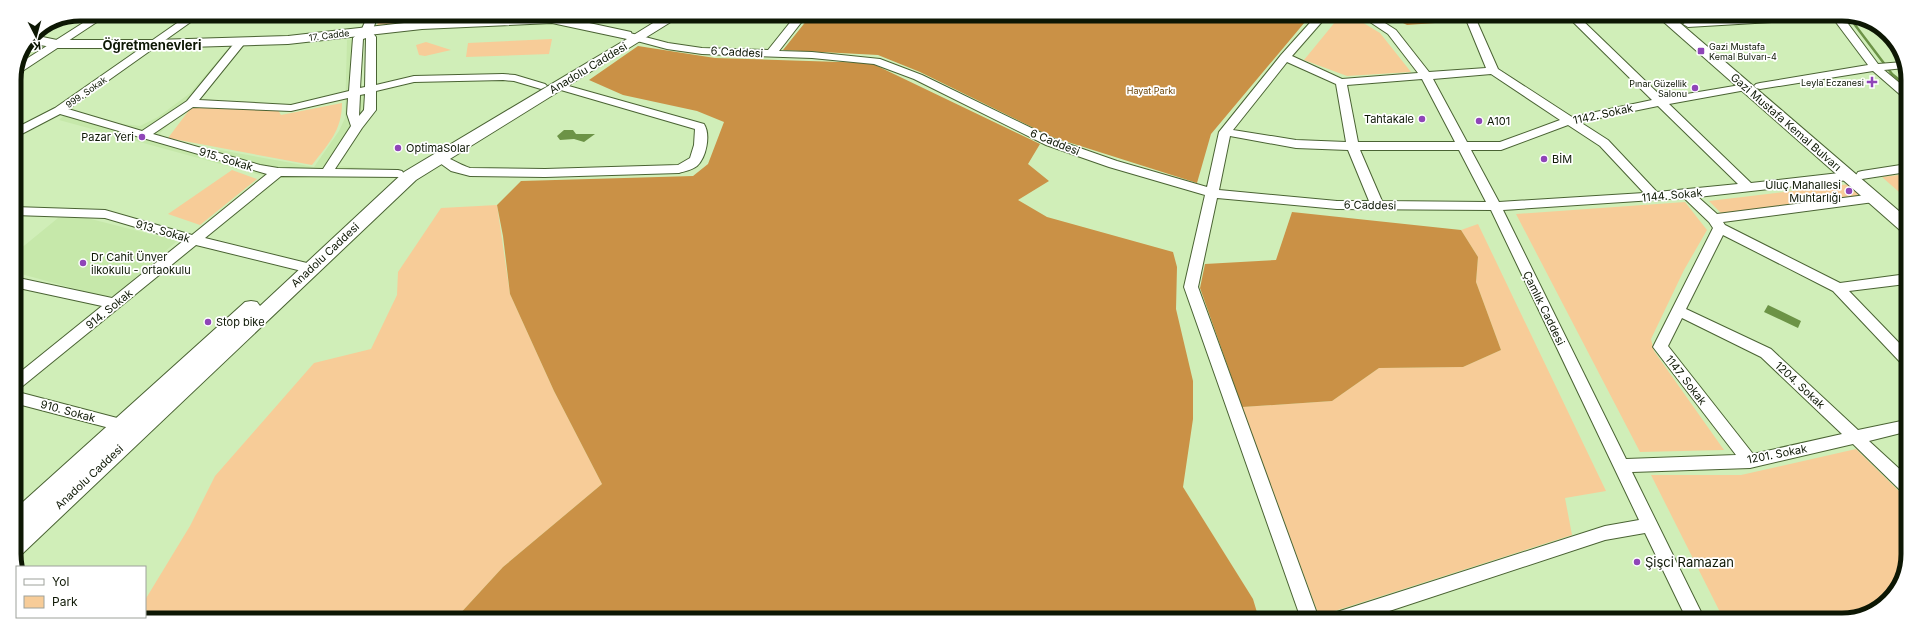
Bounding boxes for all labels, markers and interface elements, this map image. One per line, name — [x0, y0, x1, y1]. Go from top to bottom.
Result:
north arrow — [16, 16, 56, 56]
street label: 17. Cadde — [308, 27, 350, 43]
district label: Öğretmenevleri — [103, 37, 201, 53]
text: K — [32, 39, 42, 53]
street label: Anadolu Caddesi — [546, 39, 630, 97]
place label: Gazi Mustafa Kemal Bulvarı-4 — [1709, 41, 1777, 62]
street label: 6 Caddesi — [710, 44, 764, 60]
marker: Gazi Mustafa Kemal Bulvarı-4 — [1696, 46, 1706, 56]
street label: Gazi Mustafa Kemal Bulvarı — [1728, 70, 1844, 174]
street label: 999. Sokak — [63, 74, 109, 110]
place label: Leyla Eczanesi — [1801, 77, 1864, 88]
marker: Leyla Eczanesi — [1867, 77, 1877, 87]
place label: Pınar Güzellik Salonu — [1629, 78, 1687, 99]
marker: Pınar Güzellik Salonu — [1690, 83, 1700, 93]
park label: Hayat Parkı — [1127, 85, 1175, 96]
street label: 1142. Sokak — [1572, 101, 1634, 127]
place label: Tahtakale — [1364, 112, 1414, 126]
marker: Tahtakale — [1417, 114, 1427, 124]
place label: A101 — [1487, 114, 1510, 128]
marker: A101 — [1474, 116, 1484, 126]
street label: 6 Caddesi — [1028, 126, 1082, 158]
place label: Pazar Yeri — [81, 130, 134, 144]
marker: Pazar Yeri — [137, 132, 147, 142]
place label: OptimaSolar — [406, 141, 470, 155]
marker: OptimaSolar — [393, 143, 403, 153]
street label: 915. Sokak — [197, 144, 255, 174]
place label: BİM — [1552, 152, 1572, 166]
marker: BİM — [1539, 154, 1549, 164]
place label: Uluç Mahallesi Muhtarlığı — [1765, 178, 1841, 205]
street label: 1144. Sokak — [1641, 185, 1703, 205]
marker: Uluç Mahallesi Muhtarlığı — [1844, 186, 1854, 196]
street label: 6 Caddesi — [1344, 198, 1396, 212]
street label: 913. Sokak — [134, 217, 192, 245]
street label: Anadolu Caddesi — [288, 220, 362, 290]
place label: Dr Cahit Ünver ilkokulu - ortaokulu — [91, 250, 191, 277]
marker: Dr Cahit Ünver ilkokulu - ortaokulu — [78, 258, 88, 268]
street label: Çamlık Caddesi — [1520, 269, 1568, 347]
street label: 914. Sokak — [83, 286, 135, 332]
place label: Stop bike — [216, 315, 265, 329]
marker: Stop bike — [203, 317, 213, 327]
street label: 1147. Sokak — [1662, 352, 1710, 408]
street label: 1204. Sokak — [1772, 358, 1828, 412]
street label: 910. Sokak — [39, 397, 97, 425]
street label: 1201. Sokak — [1746, 441, 1808, 467]
street label: Anadolu Caddesi — [52, 442, 126, 512]
place label: Şişci Ramazan — [1645, 554, 1734, 570]
marker: Şişci Ramazan — [1632, 557, 1642, 567]
legend — [16, 566, 146, 618]
text: Yol — [52, 574, 69, 589]
text: Park — [52, 594, 78, 609]

